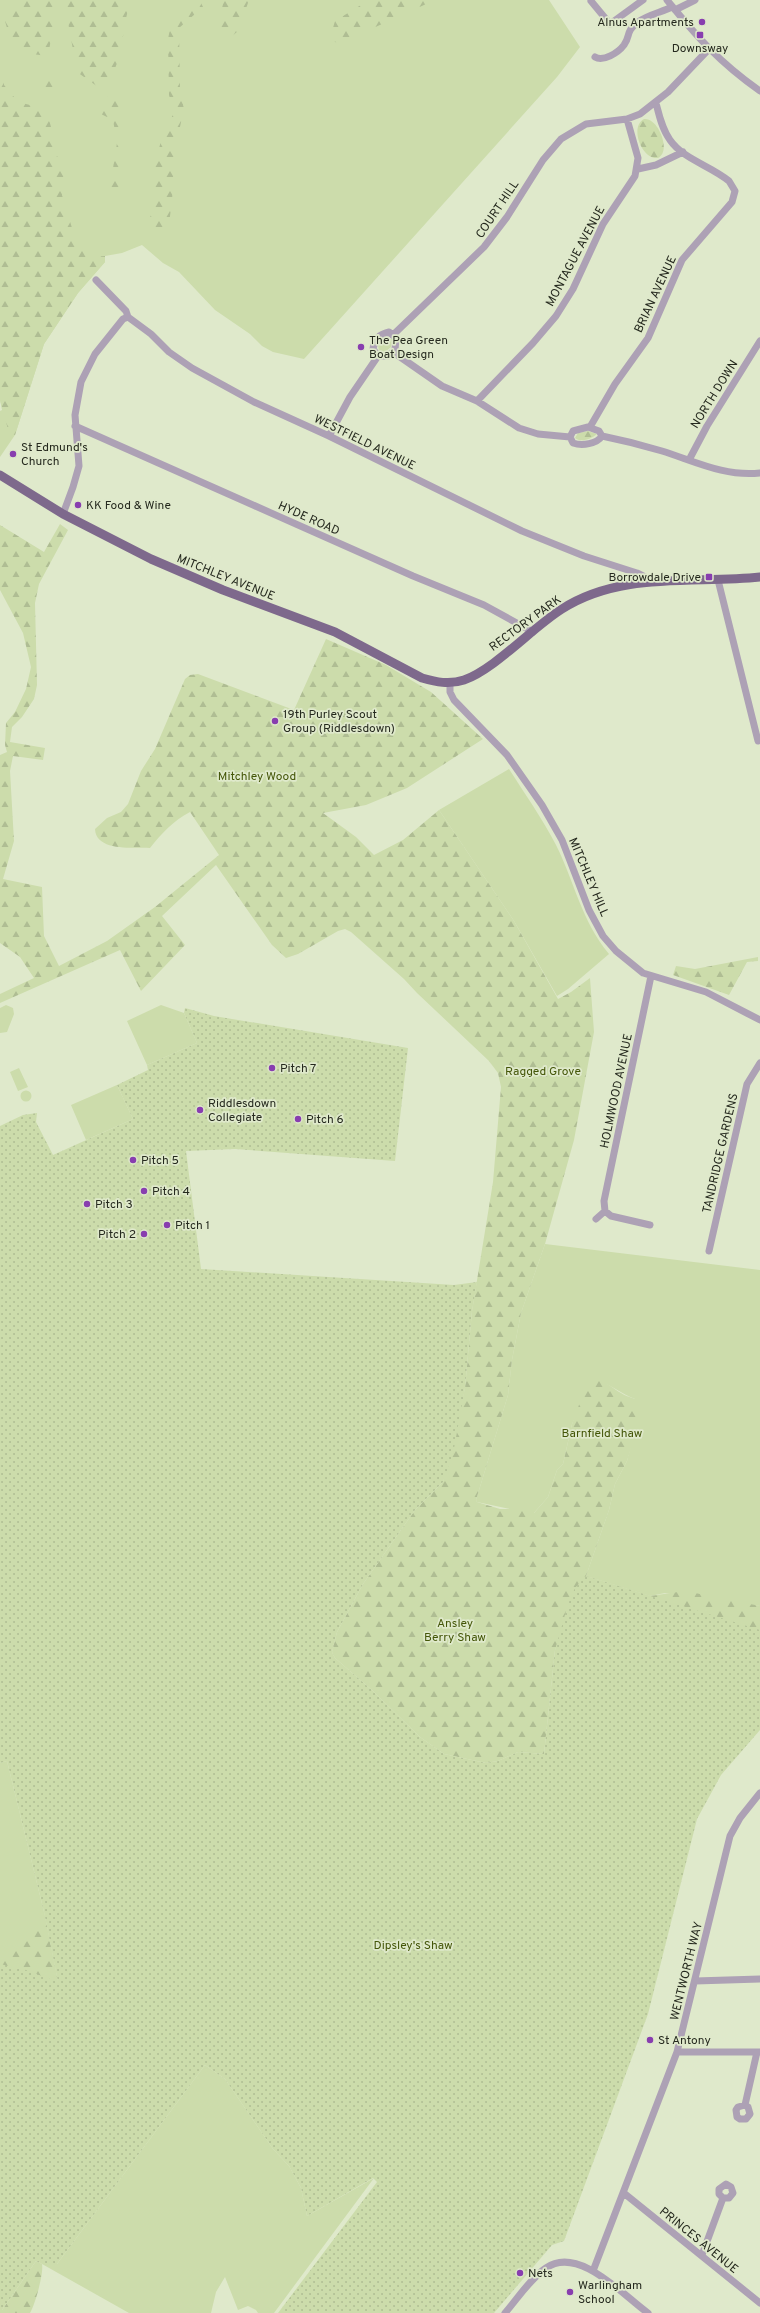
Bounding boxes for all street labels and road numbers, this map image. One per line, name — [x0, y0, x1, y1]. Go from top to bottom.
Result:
street label: COURT HILL — [473, 177, 523, 242]
street label: MONTAGUE AVENUE — [543, 203, 609, 310]
street label: BRIAN AVENUE — [631, 253, 681, 336]
street label: NORTH DOWN — [687, 357, 742, 432]
street label: WESTFIELD AVENUE — [311, 411, 418, 474]
street label: HYDE ROAD — [275, 498, 342, 540]
street label: MITCHLEY AVENUE — [174, 551, 277, 605]
street label: RECTORY PARK — [486, 592, 565, 655]
street label: MITCHLEY HILL — [564, 835, 612, 920]
street label: HOLMWOOD AVENUE — [597, 1032, 637, 1150]
street label: TANDRIDGE GARDENS — [699, 1092, 743, 1215]
street label: WENTWORTH WAY — [667, 1920, 707, 2022]
street label: PRINCES AVENUE — [656, 2204, 741, 2278]

